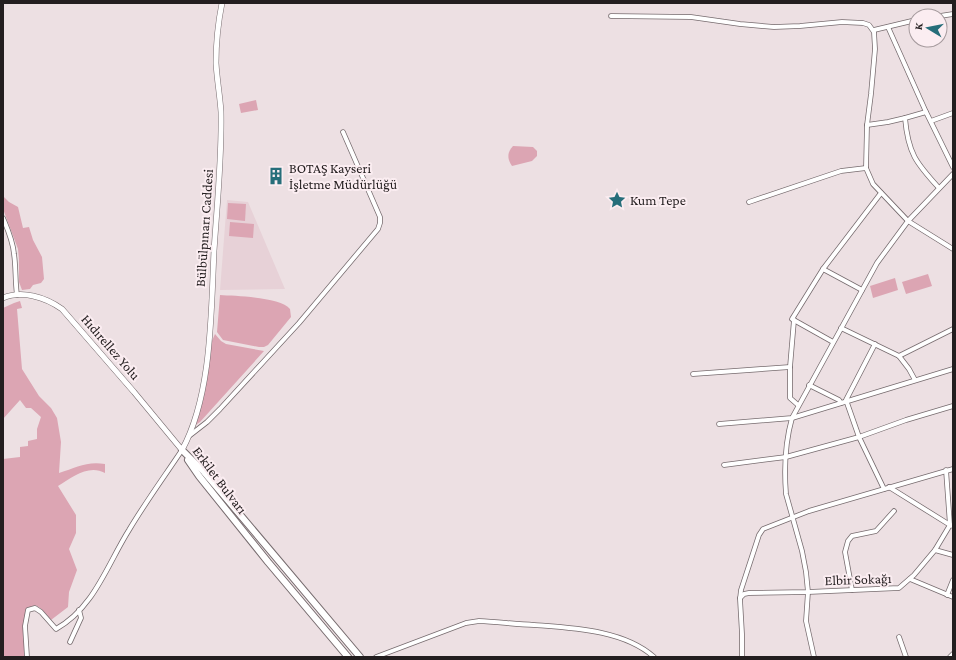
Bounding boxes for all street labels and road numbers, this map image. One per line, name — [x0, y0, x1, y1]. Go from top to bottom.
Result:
street label: Bülbülpınarı Caddesi — [192, 168, 216, 287]
street label: Hıdırellez Yolu — [78, 311, 144, 383]
street label: Erkilet Bulvarı — [189, 443, 251, 517]
street label: Elbir Sokağı — [824, 570, 892, 588]

